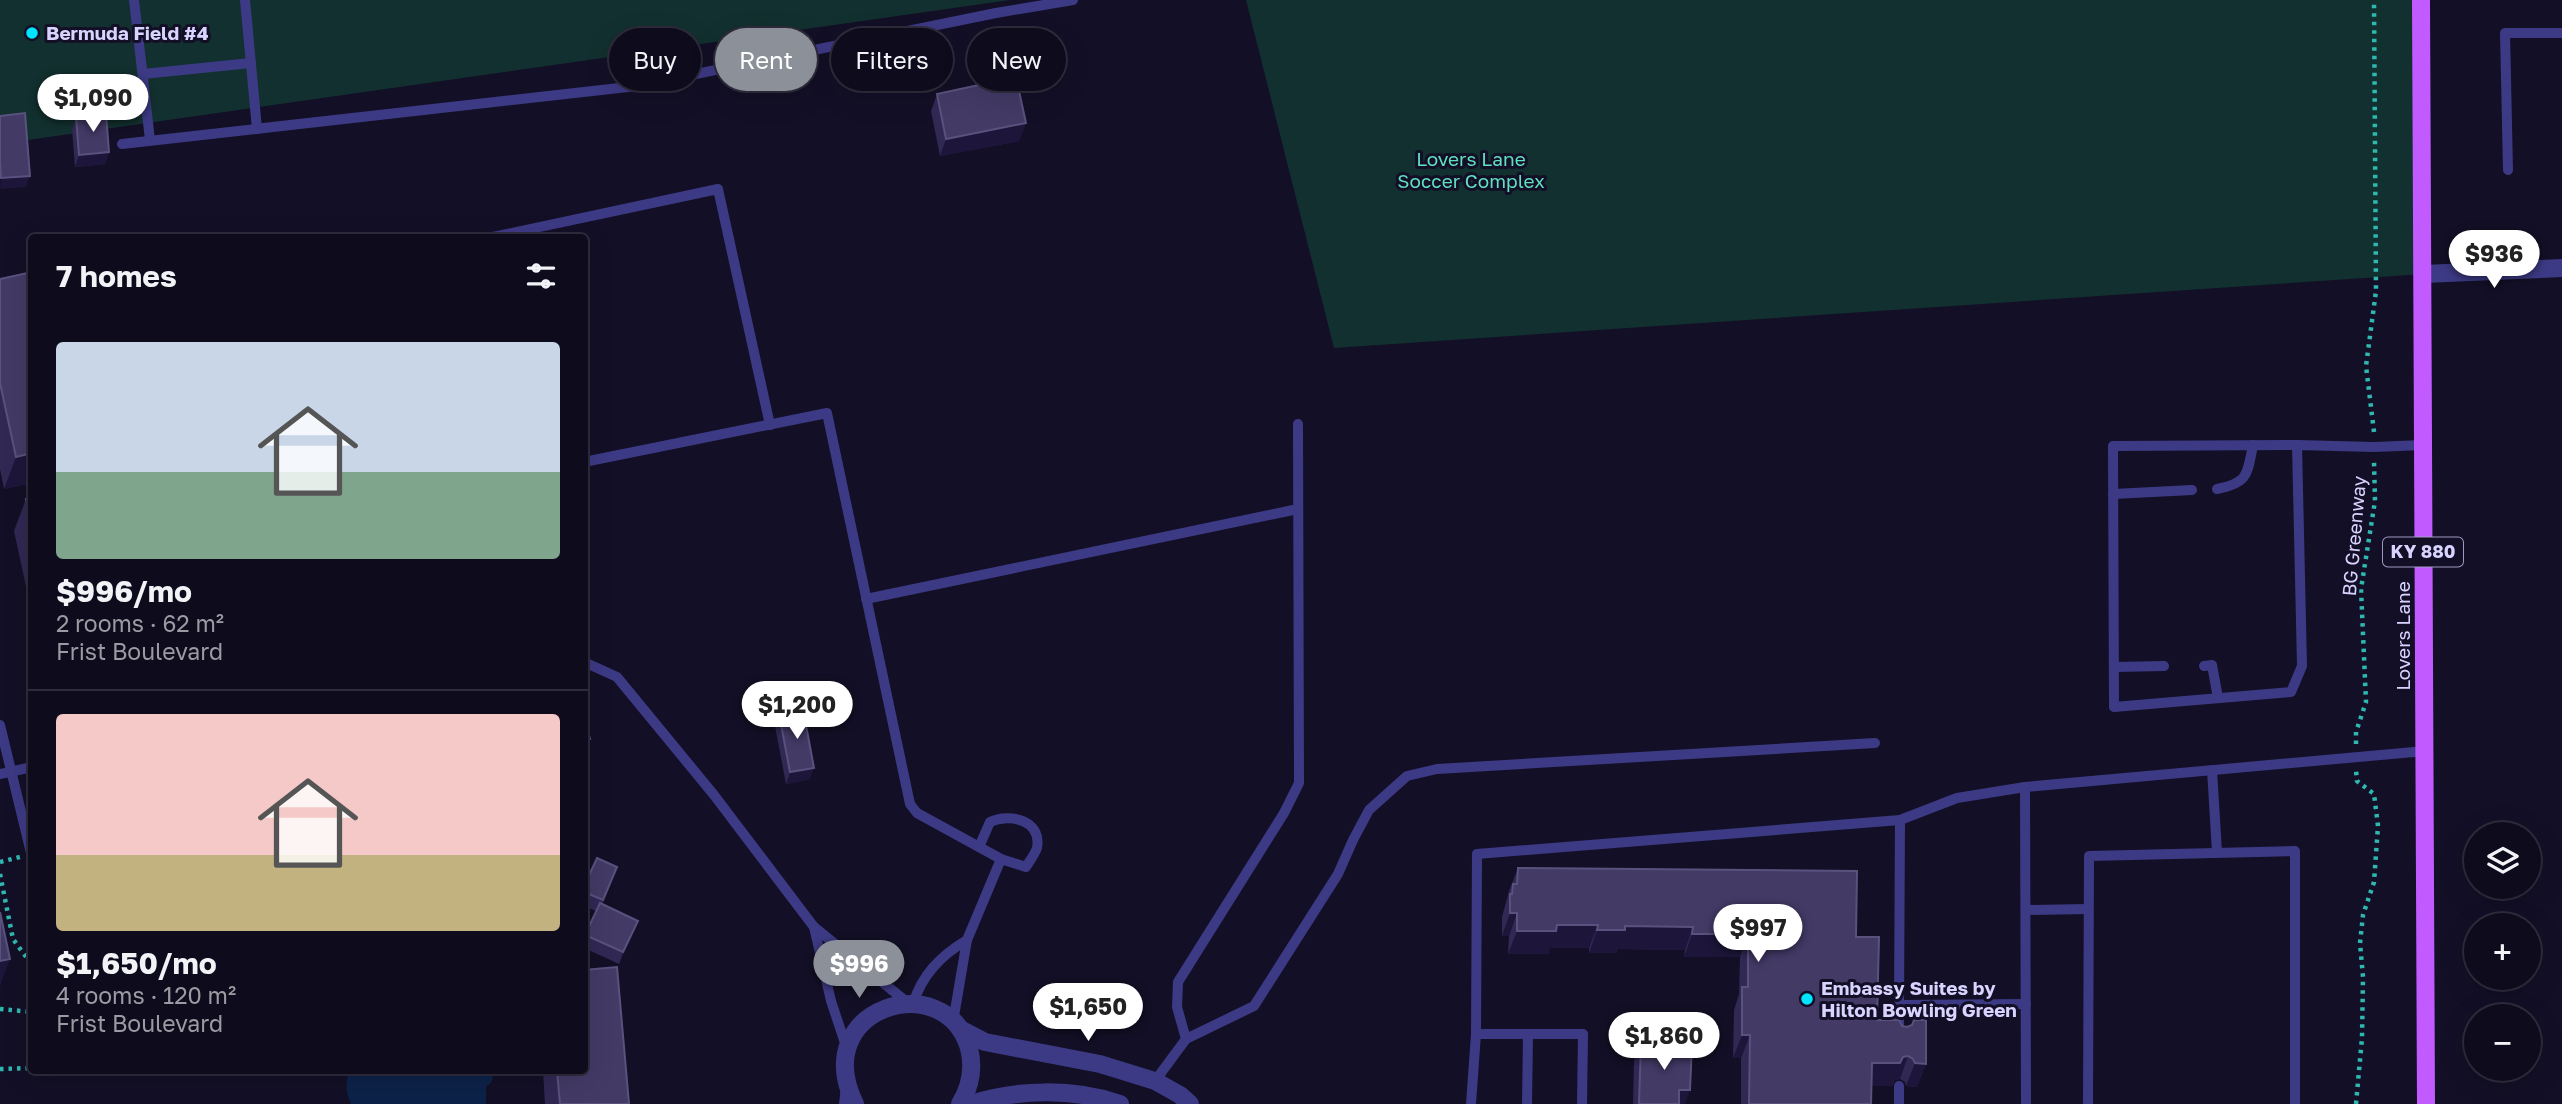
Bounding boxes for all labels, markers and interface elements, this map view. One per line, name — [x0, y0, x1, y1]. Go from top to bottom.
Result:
place label: Bermuda Field #4 — [46, 21, 209, 44]
marker: Bermuda Field #4 — [24, 25, 40, 41]
chip: Buy — [609, 28, 701, 91]
chip: Rent — [715, 28, 817, 91]
chip: Filters — [831, 28, 953, 91]
chip: New — [967, 28, 1066, 91]
pin: $1,090 — [36, 74, 150, 134]
text: $1,090 — [53, 83, 133, 111]
park label: Lovers Lane Soccer Complex — [1397, 147, 1545, 192]
pin: $936 — [2453, 230, 2535, 290]
text: $936 — [2465, 239, 2523, 267]
icon: filters — [522, 257, 560, 295]
text: 7 homes — [56, 258, 177, 294]
icon: home — [245, 388, 371, 514]
street label: BG Greenway — [2337, 474, 2370, 597]
road number: KY 880 — [2383, 538, 2463, 566]
text: $996/mo — [56, 573, 192, 609]
street label: Lovers Lane — [2391, 581, 2414, 691]
text: 2 rooms · 62 m² — [56, 609, 224, 637]
text: Frist Boulevard — [56, 637, 223, 665]
pin: $1,200 — [740, 682, 854, 741]
text: $1,200 — [758, 690, 836, 718]
icon: home — [245, 760, 371, 886]
map controls — [2464, 822, 2541, 1081]
button: layers — [2464, 822, 2541, 899]
pin: $997 — [1717, 904, 1799, 964]
text: $997 — [1729, 913, 1787, 941]
button: + — [2464, 913, 2541, 990]
pin: $996 — [818, 940, 900, 1000]
text: $1,650/mo — [56, 945, 217, 981]
text: $996 — [829, 949, 889, 977]
place label: Embassy Suites by Hilton Bowling Green — [1821, 976, 2017, 1021]
text: 4 rooms · 120 m² — [56, 981, 236, 1009]
pin: $1,650 — [1031, 984, 1145, 1043]
marker: Embassy Suites by Hilton Bowling Green — [1799, 991, 1815, 1007]
text: $1,650 — [1049, 992, 1127, 1020]
button: − — [2464, 1004, 2541, 1081]
text: Frist Boulevard — [56, 1009, 223, 1037]
pin: $1,860 — [1607, 1012, 1721, 1072]
text: $1,860 — [1625, 1021, 1703, 1049]

